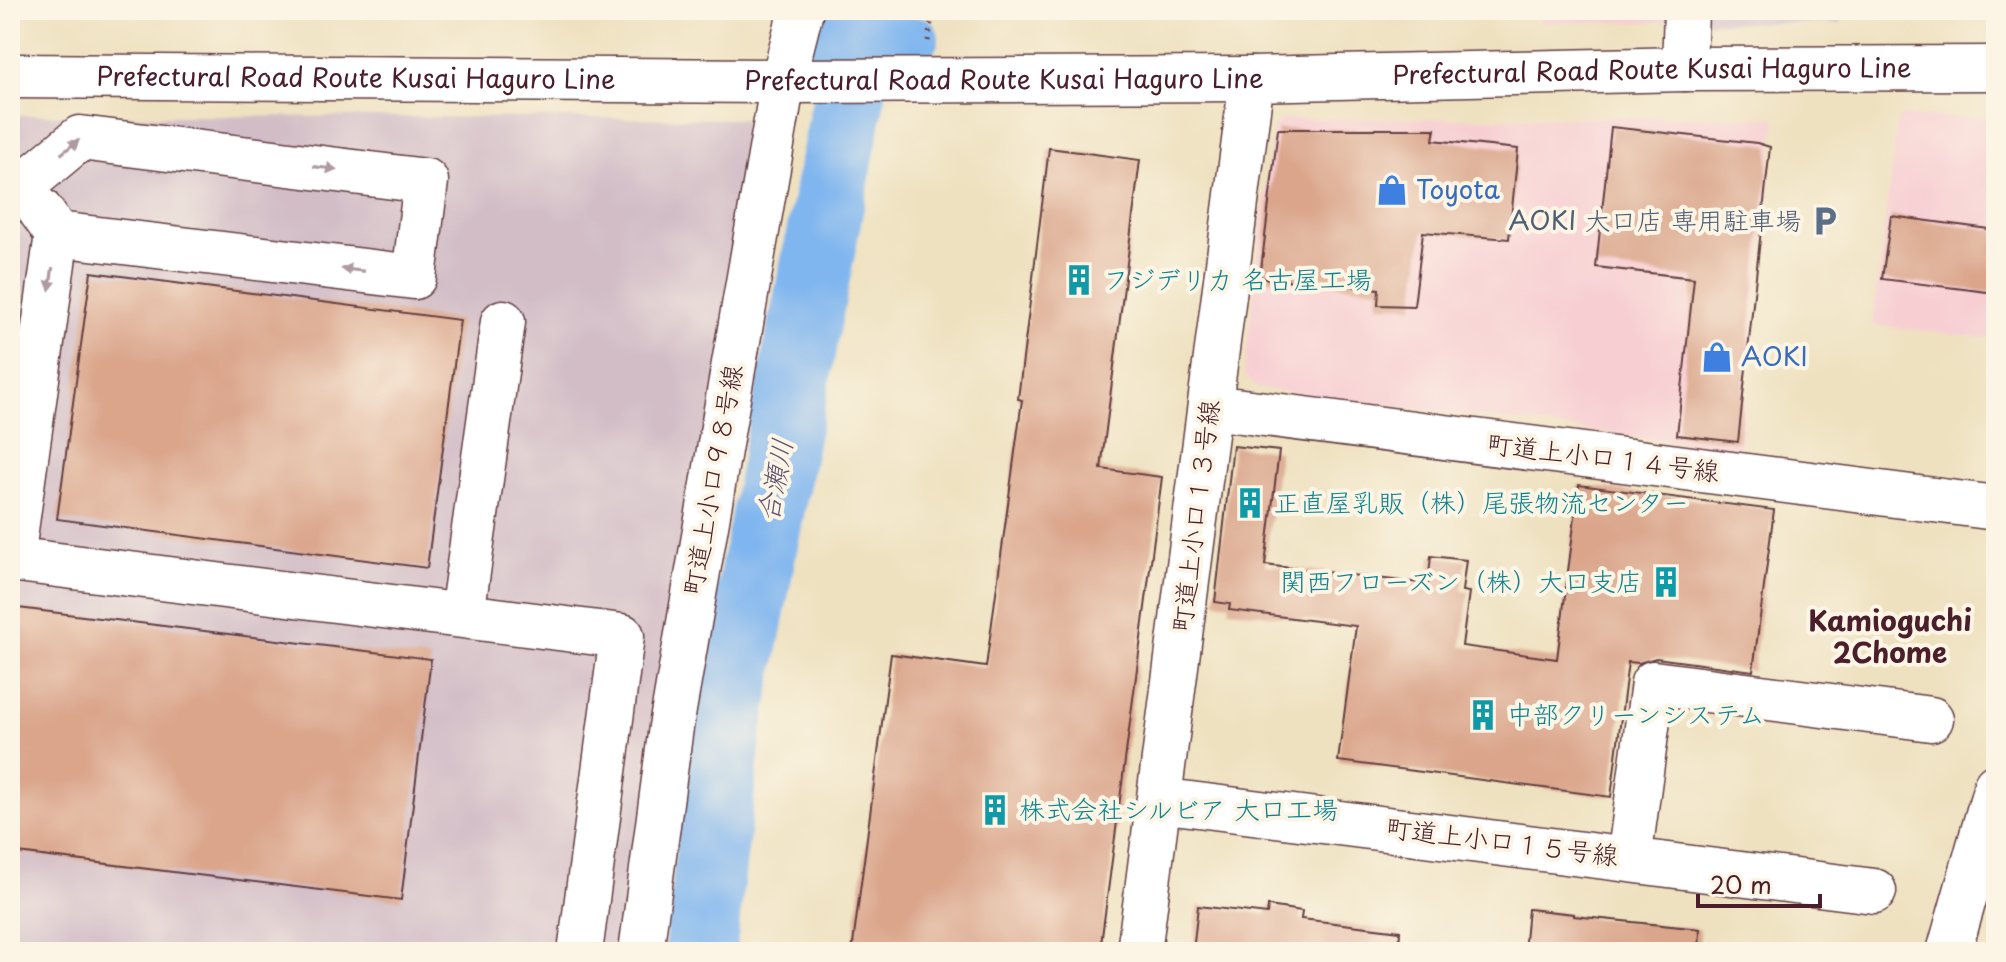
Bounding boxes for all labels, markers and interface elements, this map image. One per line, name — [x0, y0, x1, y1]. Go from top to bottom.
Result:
street label: Prefectural Road Route Kusai Haguro Line — [1392, 47, 1912, 94]
street label: Prefectural Road Route Kusai Haguro Line — [96, 56, 616, 98]
street label: Prefectural Road Route Kusai Haguro Line — [744, 58, 1264, 99]
one-way arrow — [60, 139, 80, 155]
one-way arrow — [313, 162, 338, 175]
place label: Toyota — [1416, 169, 1501, 208]
shop icon: Toyota — [1375, 173, 1409, 207]
place label: AOKI 大口店 専用駐車場 — [1508, 200, 1801, 239]
parking icon: AOKI 大口店 専用駐車場 — [1808, 204, 1842, 238]
place label: フジデリカ 名古屋工場 — [1103, 259, 1371, 298]
one-way arrow — [340, 263, 365, 276]
building icon: フジデリカ 名古屋工場 — [1062, 263, 1096, 297]
one-way arrow — [44, 267, 57, 292]
place label: AOKI — [1741, 336, 1808, 375]
shop icon: AOKI — [1700, 340, 1734, 374]
street label: 町道上小口９８号線 — [672, 361, 751, 598]
street label: 町道上小口１３号線 — [1161, 397, 1228, 634]
street label: 町道上小口１４号線 — [1485, 423, 1722, 490]
water label: 合瀬川 — [744, 434, 803, 525]
place label: 正直屋乳販（株）尾張物流センター — [1274, 482, 1689, 521]
building icon: 正直屋乳販（株）尾張物流センター — [1233, 486, 1267, 520]
place label: 関西フローズン（株）大口支店 — [1280, 561, 1642, 600]
building icon: 関西フローズン（株）大口支店 — [1649, 565, 1683, 599]
district label: Kamioguchi 2Chome — [1808, 598, 1972, 673]
place label: 中部クリーンシステム — [1507, 694, 1765, 733]
building icon: 中部クリーンシステム — [1466, 698, 1500, 732]
place label: 株式会社シルビア 大口工場 — [1019, 789, 1338, 828]
building icon: 株式会社シルビア 大口工場 — [978, 793, 1012, 827]
street label: 町道上小口１５号線 — [1384, 807, 1621, 874]
scale bar — [1698, 858, 1820, 908]
text: 20 m — [1710, 866, 1772, 902]

